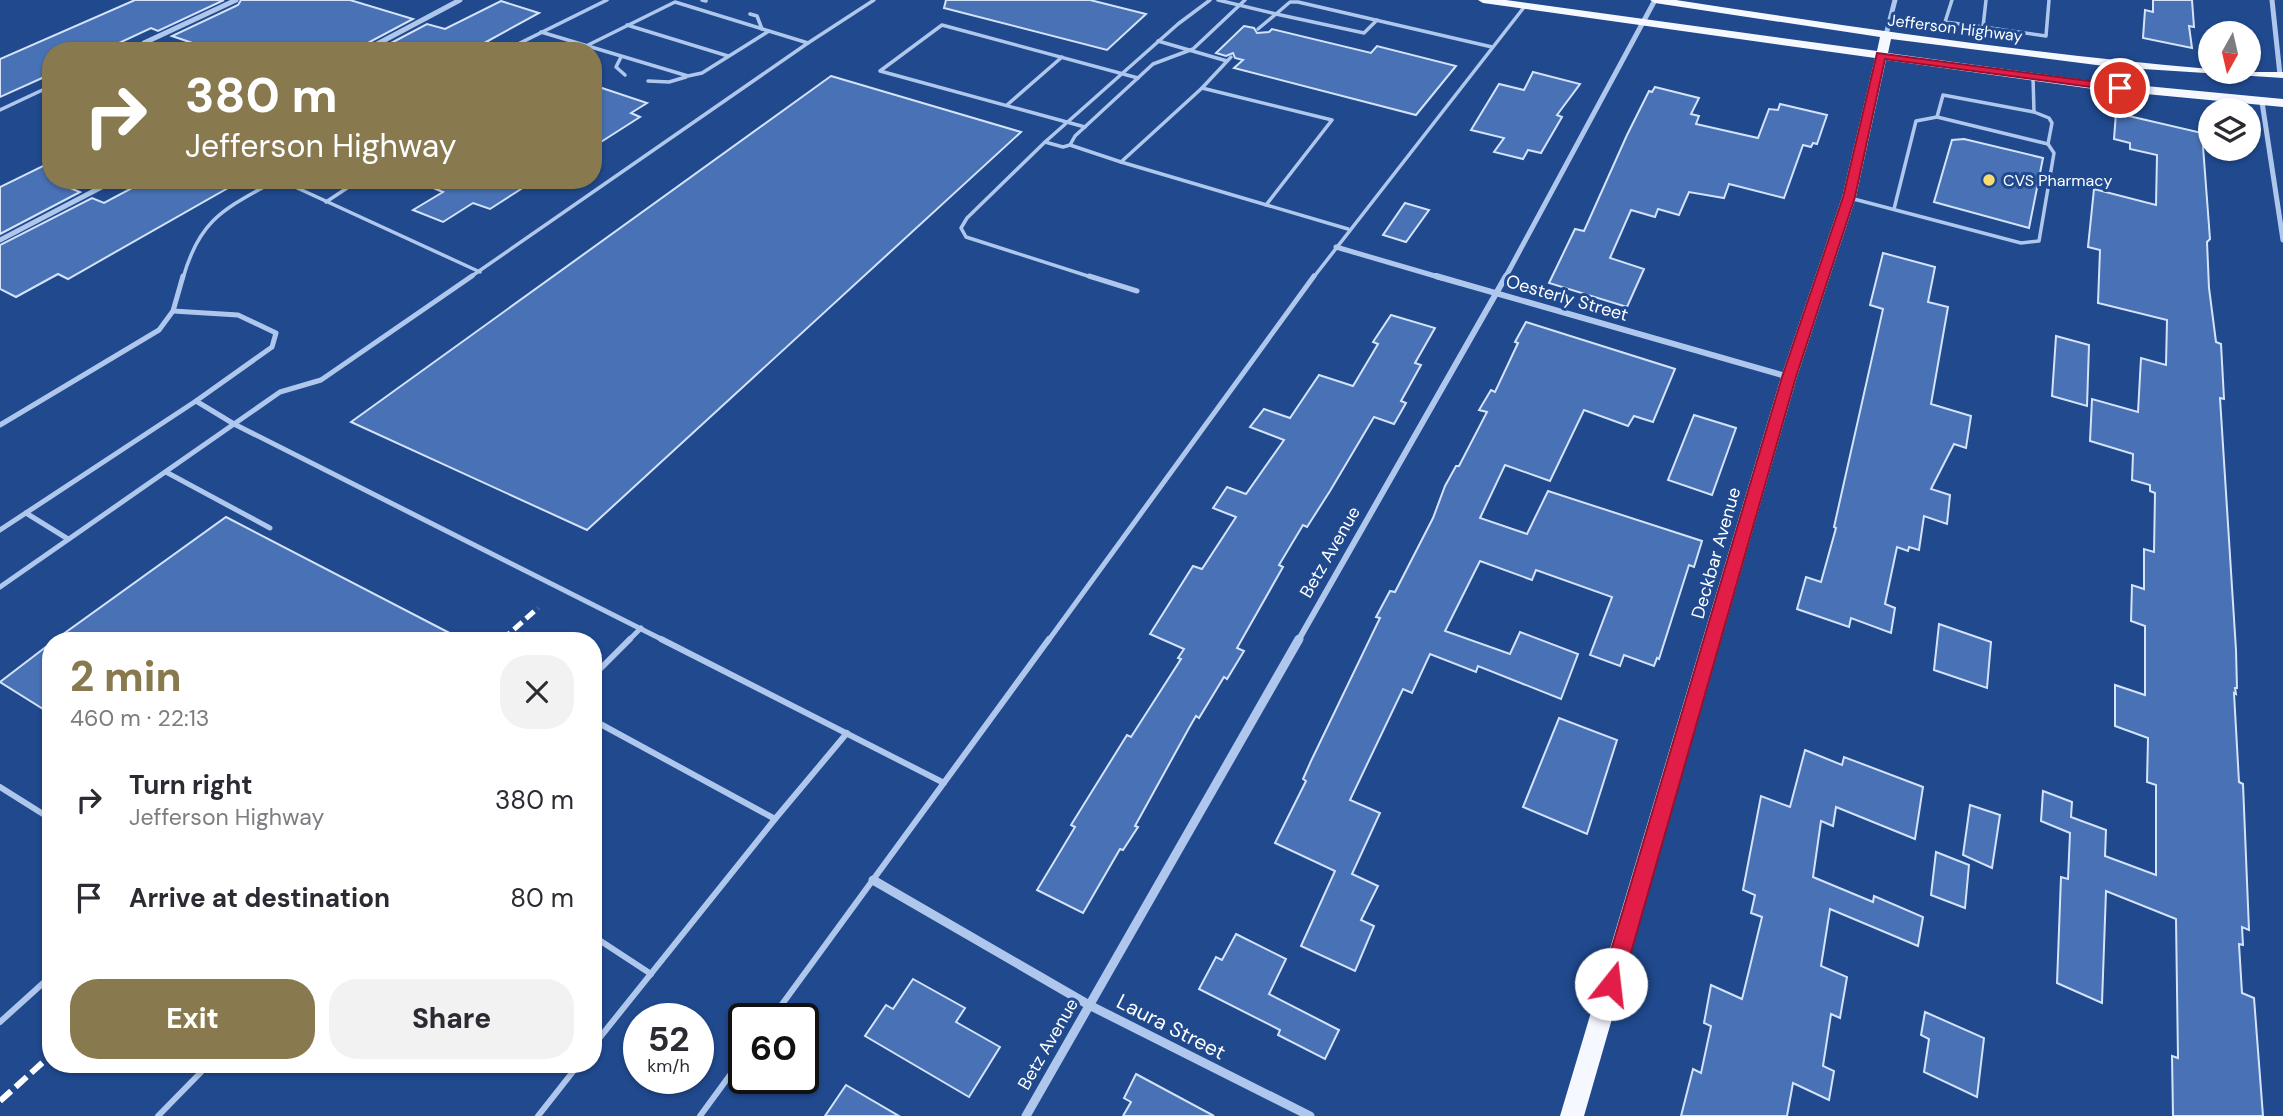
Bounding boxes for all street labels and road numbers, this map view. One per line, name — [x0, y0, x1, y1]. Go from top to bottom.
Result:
street label: Jefferson Highway — [1886, 9, 2024, 47]
street label: Oesterly Street — [1503, 269, 1631, 327]
street label: Deckbar Avenue — [1686, 484, 1746, 622]
street label: Betz Avenue — [1294, 502, 1366, 602]
street label: Laura Street — [1112, 988, 1230, 1066]
street label: Betz Avenue — [1012, 994, 1084, 1094]

